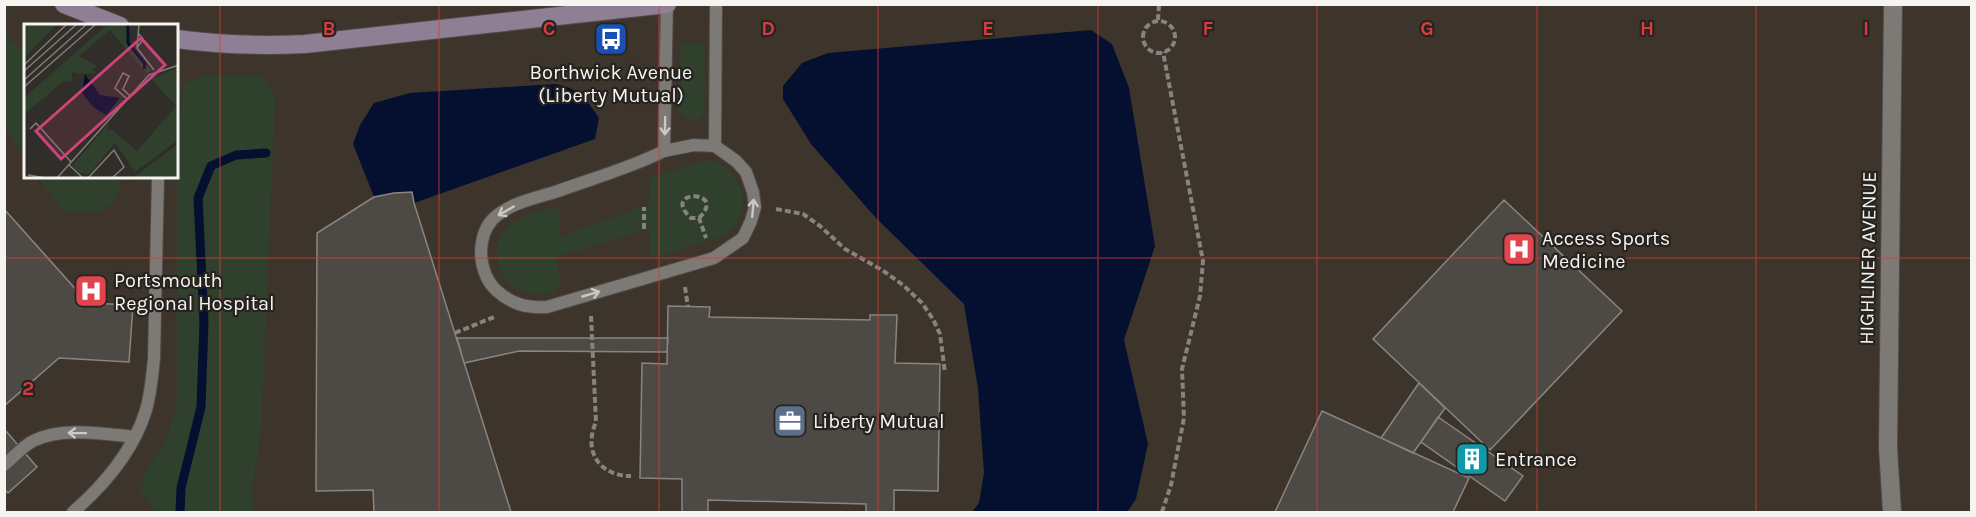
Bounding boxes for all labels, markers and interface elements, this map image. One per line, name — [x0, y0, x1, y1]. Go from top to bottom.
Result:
text: B — [323, 17, 335, 40]
text: C — [543, 17, 555, 40]
text: D — [761, 17, 775, 40]
text: E — [982, 17, 994, 40]
text: F — [1203, 17, 1214, 40]
text: G — [1420, 17, 1434, 40]
text: H — [1640, 17, 1654, 40]
text: I — [1863, 17, 1869, 40]
bus stop icon: Borthwick Avenue (Liberty Mutual) — [593, 21, 629, 57]
inset map — [24, 24, 178, 178]
place label: Borthwick Avenue (Liberty Mutual) — [530, 61, 692, 107]
one-way arrow — [659, 115, 671, 135]
street label: HIGHLINER AVENUE — [1855, 171, 1881, 345]
one-way arrow — [748, 199, 759, 219]
one-way arrow — [498, 205, 515, 217]
place label: Access Sports Medicine — [1542, 227, 1670, 273]
hospital icon: Access Sports Medicine — [1501, 231, 1537, 267]
place label: Portsmouth Regional Hospital — [114, 269, 275, 315]
hospital icon: Portsmouth Regional Hospital — [73, 273, 109, 309]
one-way arrow — [581, 288, 600, 299]
text: 2 — [22, 377, 34, 400]
office icon: Liberty Mutual — [772, 403, 808, 439]
place label: Liberty Mutual — [813, 410, 945, 433]
one-way arrow — [67, 427, 87, 439]
building icon: Entrance — [1454, 441, 1490, 477]
place label: Entrance — [1495, 448, 1577, 471]

